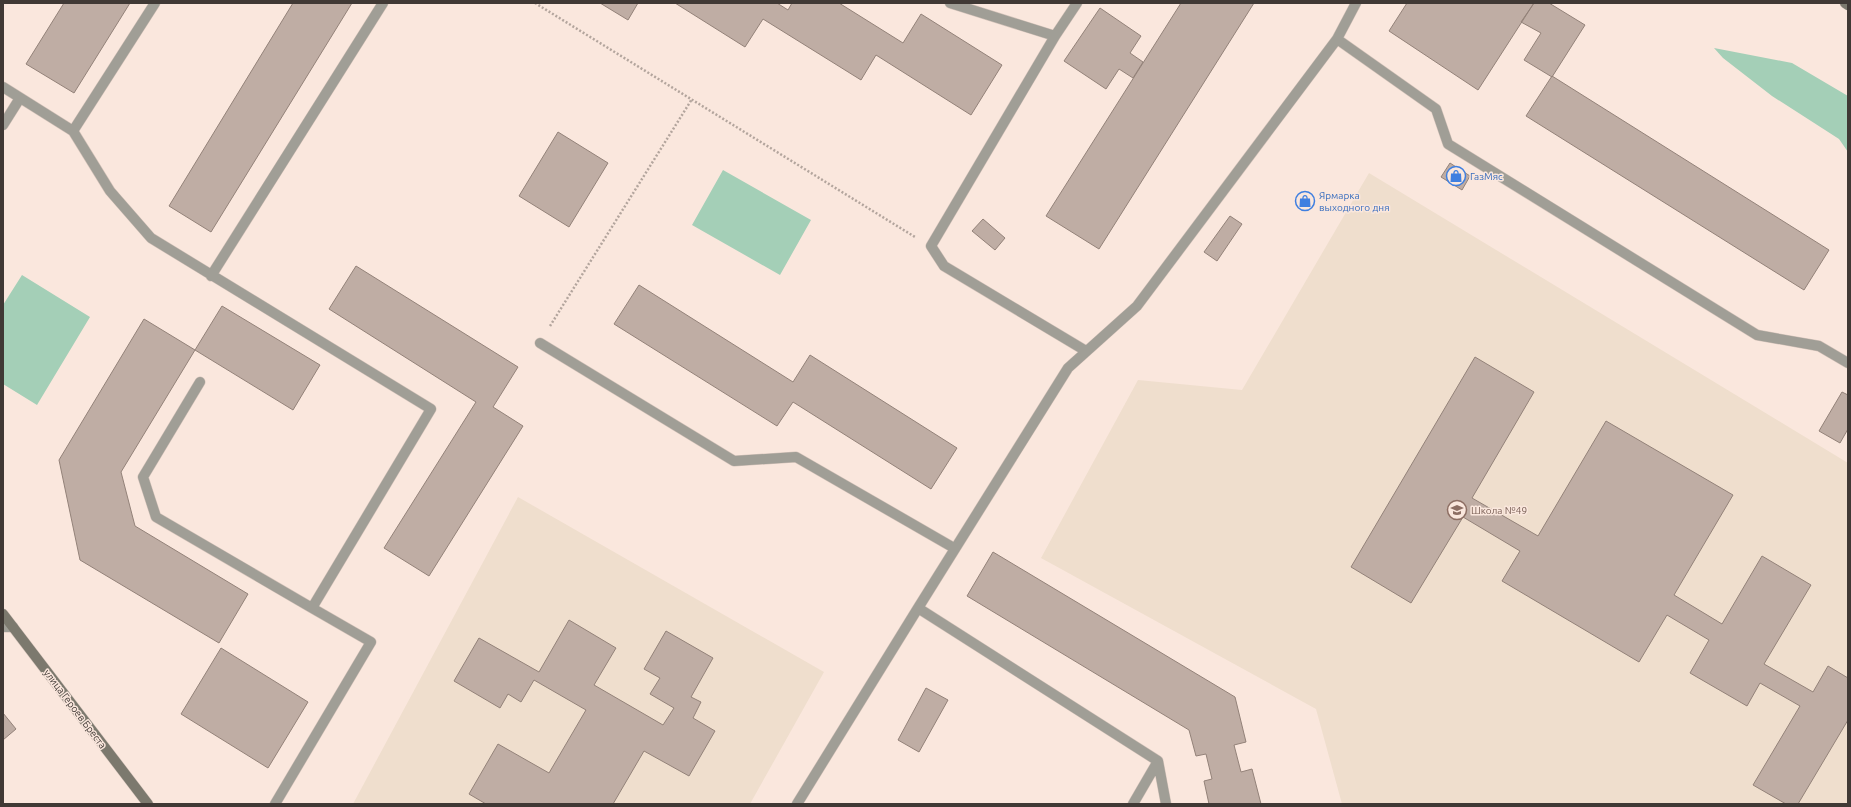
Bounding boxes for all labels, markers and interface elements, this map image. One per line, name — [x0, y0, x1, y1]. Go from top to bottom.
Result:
shop icon: ГазМяс — [1445, 165, 1467, 187]
place label: ГазМяс — [1470, 171, 1503, 182]
shop icon: Ярмарка выходного дня — [1294, 190, 1316, 212]
place label: Ярмарка выходного дня — [1319, 190, 1390, 213]
school or university icon: Школа №49 — [1446, 499, 1468, 521]
place label: Школа №49 — [1471, 505, 1527, 516]
street label: улица Героев Бреста — [42, 667, 108, 751]

